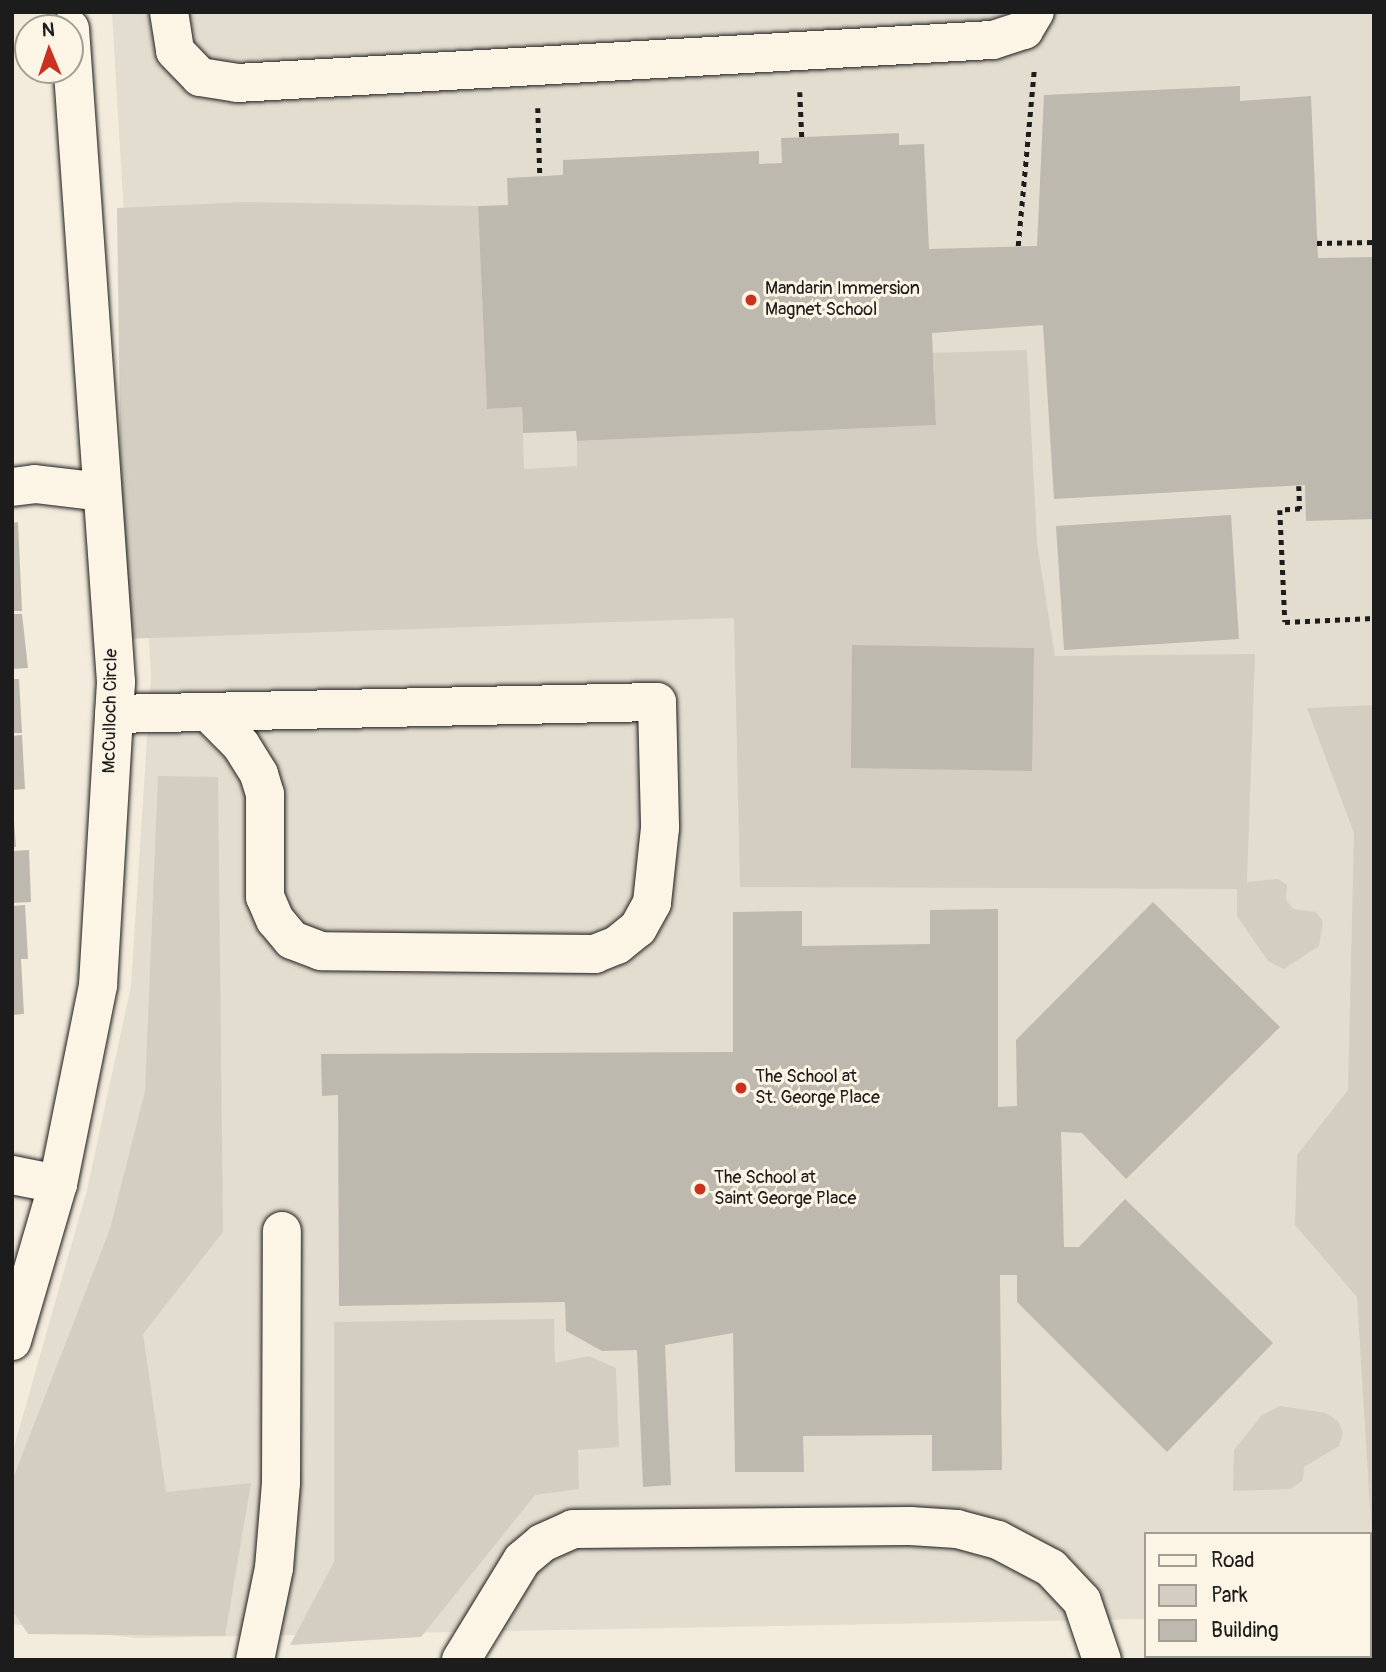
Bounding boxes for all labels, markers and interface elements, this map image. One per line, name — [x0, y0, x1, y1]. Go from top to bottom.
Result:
north arrow — [14, 14, 84, 84]
text: N — [41, 18, 55, 42]
place label: Mandarin Immersion Magnet School — [765, 279, 920, 322]
marker: Mandarin Immersion Magnet School — [743, 292, 759, 308]
street label: McCulloch Circle — [99, 648, 123, 774]
place label: The School at St. George Place — [755, 1067, 880, 1110]
marker: The School at St. George Place — [733, 1080, 749, 1096]
place label: The School at Saint George Place — [714, 1168, 856, 1210]
marker: The School at Saint George Place — [692, 1181, 708, 1197]
legend — [1144, 1532, 1372, 1658]
text: Road — [1211, 1547, 1255, 1574]
text: Park — [1211, 1582, 1248, 1609]
text: Building — [1211, 1617, 1278, 1644]

